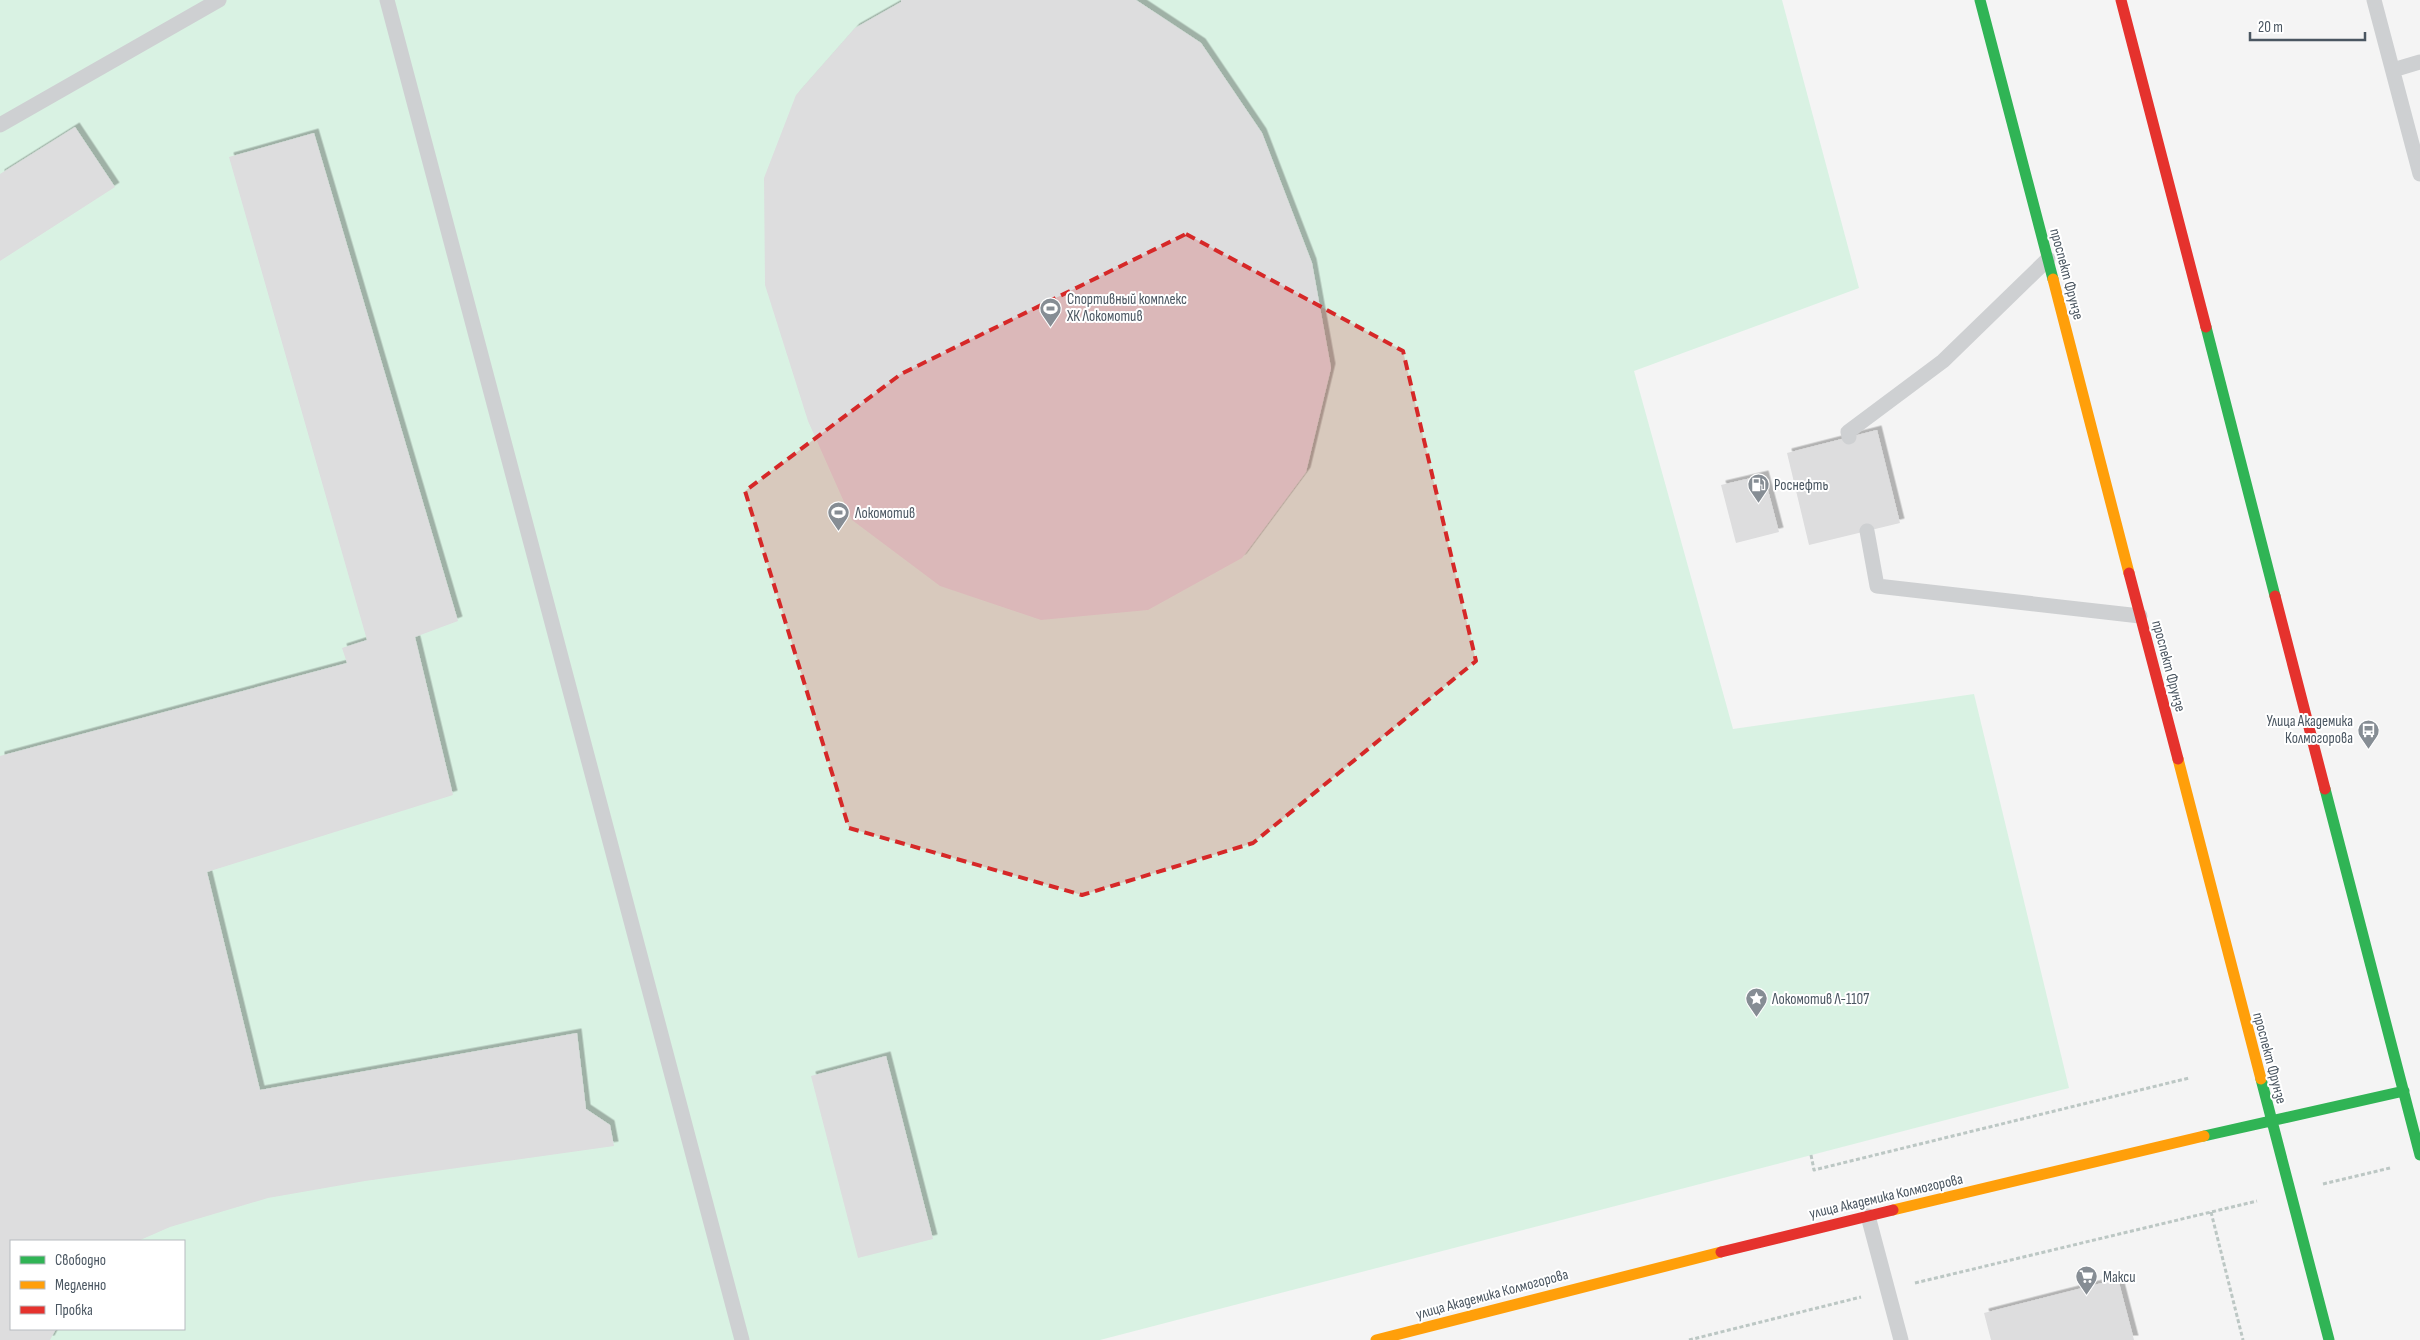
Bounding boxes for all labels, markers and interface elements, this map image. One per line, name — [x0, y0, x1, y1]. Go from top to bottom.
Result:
scale bar — [2250, 10, 2365, 42]
text: 20 m — [2258, 18, 2283, 37]
street label: проспект Фрунзе — [2045, 226, 2088, 322]
place label: Спортивный комплекс ХК Локомотив — [1066, 290, 1187, 326]
sports icon: Спортивный комплекс ХК Локомотив — [1039, 296, 1063, 327]
fuel station icon: Роснефть — [1746, 473, 1770, 504]
place label: Роснефть — [1774, 476, 1828, 495]
sports icon: Локомотив — [827, 501, 851, 532]
place label: Локомотив — [854, 504, 915, 523]
street label: проспект Фрунзе — [2147, 618, 2190, 714]
place label: Улица Академика Колмогорова — [2266, 712, 2353, 748]
bus stop icon: Улица Академика Колмогорова — [2357, 718, 2381, 749]
place icon: Локомотив Л-1107 — [1744, 987, 1768, 1018]
place label: Локомотив Л-1107 — [1771, 990, 1869, 1009]
street label: проспект Фрунзе — [2248, 1010, 2291, 1106]
street label: улица Академика Колмогорова — [1807, 1170, 1965, 1223]
legend — [10, 1240, 185, 1330]
text: Свободно — [55, 1251, 106, 1270]
street label: улица Академика Колмогорова — [1414, 1265, 1571, 1324]
supermarket icon: Макси — [2075, 1265, 2099, 1296]
place label: Макси — [2103, 1268, 2135, 1287]
text: Медленно — [55, 1276, 106, 1295]
text: Пробка — [55, 1301, 93, 1320]

